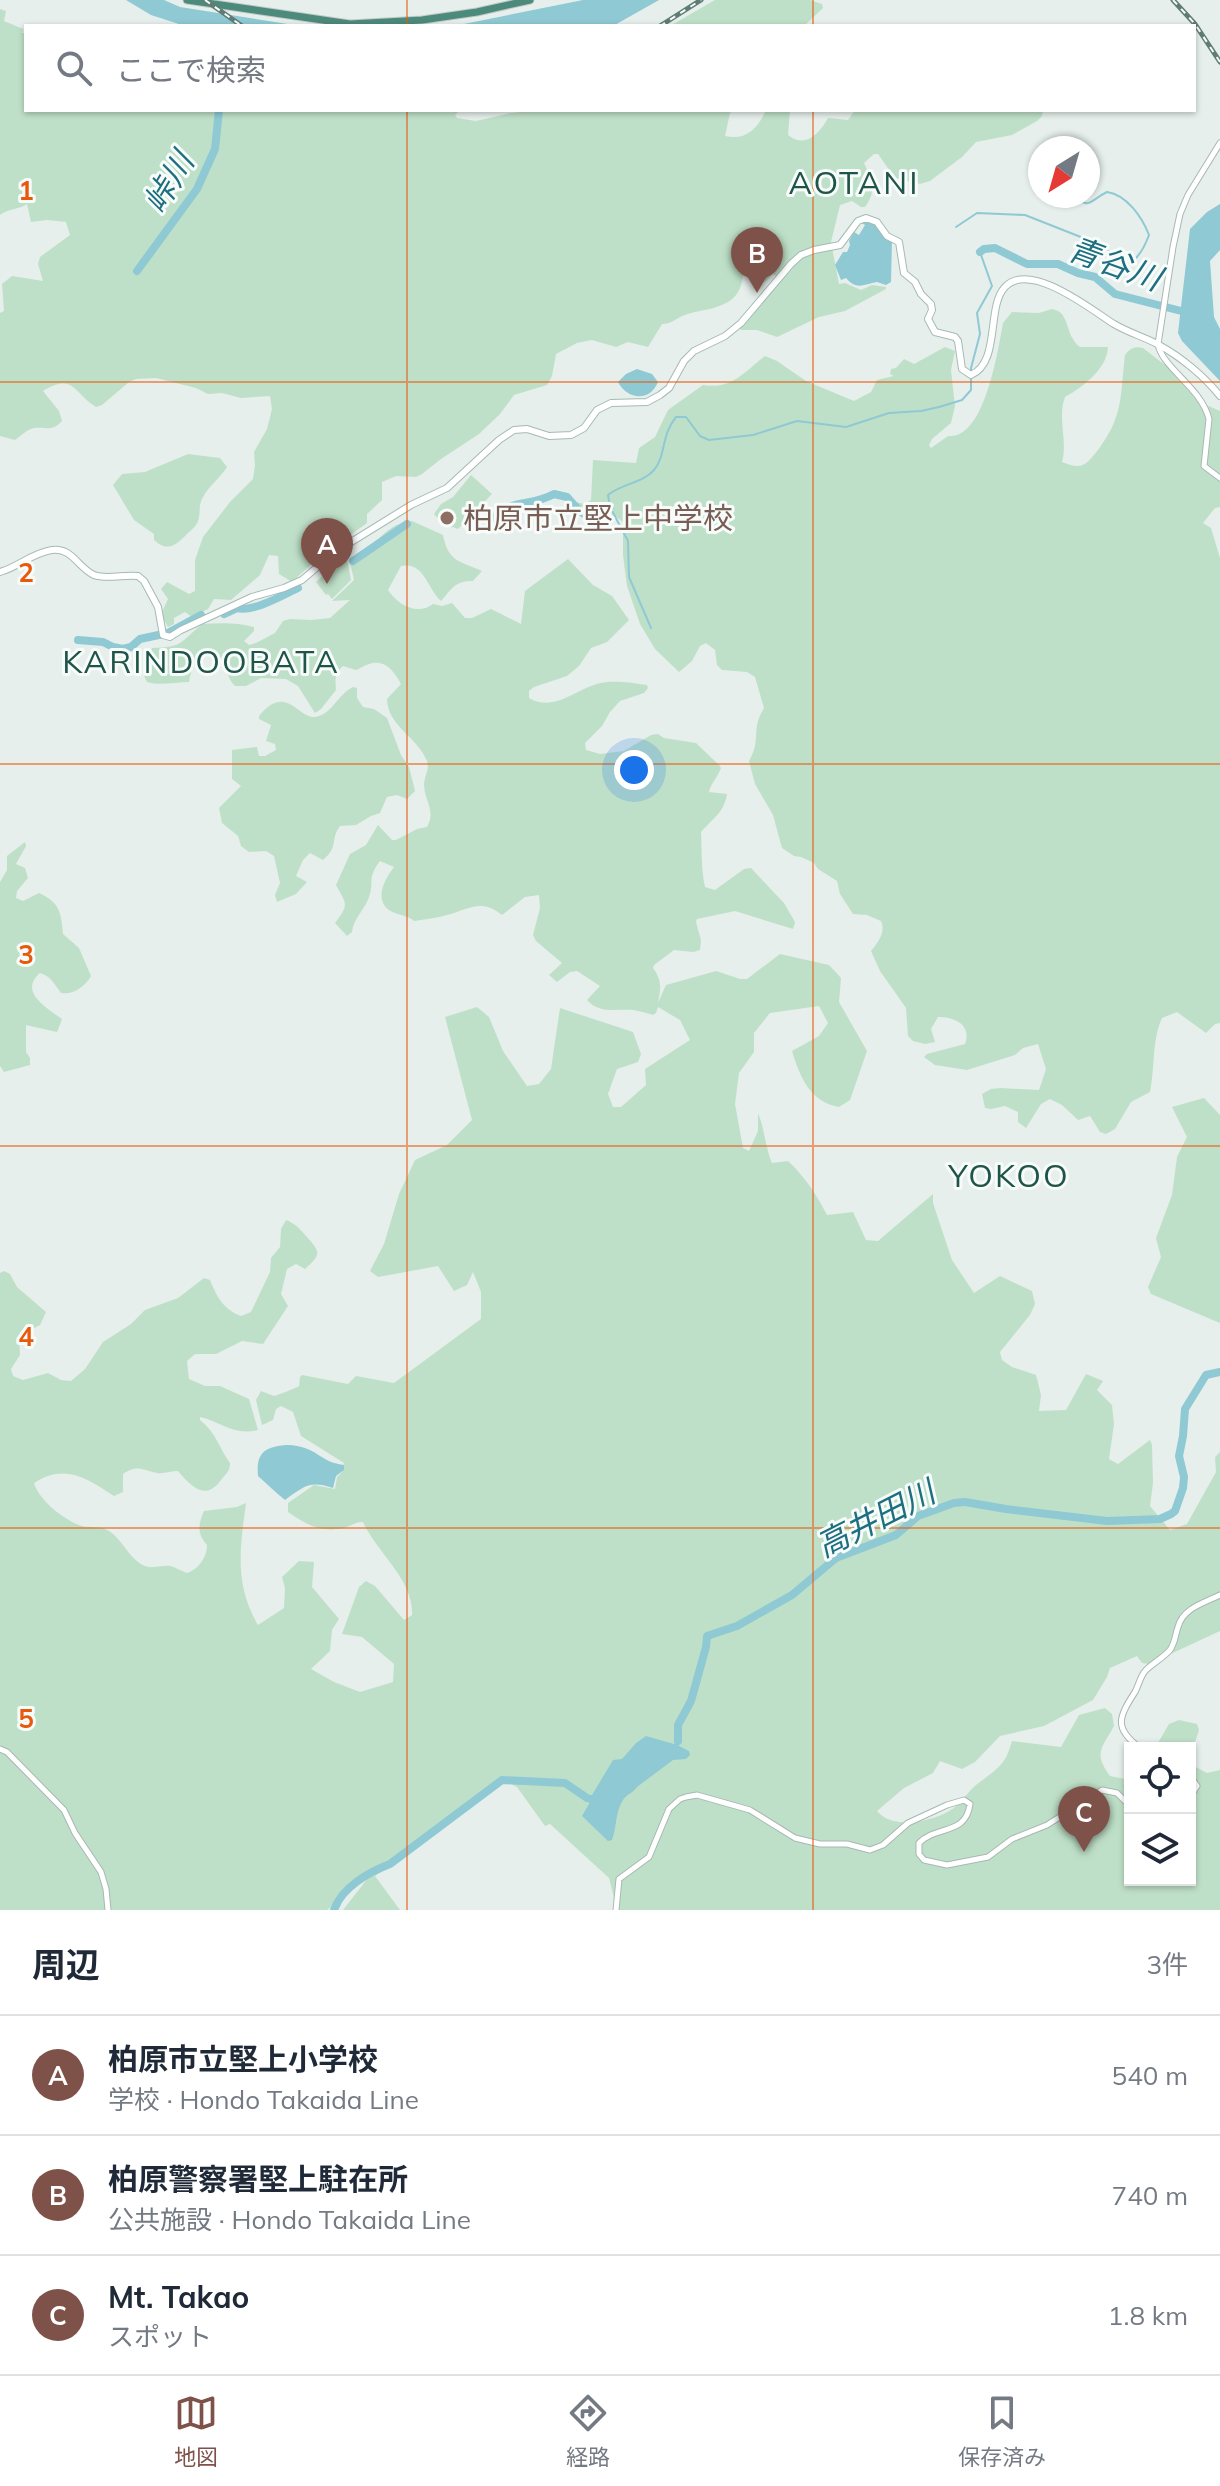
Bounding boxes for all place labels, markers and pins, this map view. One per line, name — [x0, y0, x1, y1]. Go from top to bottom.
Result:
pin: B — [731, 227, 783, 293]
place label: 柏原市立堅上中学校 — [463, 499, 733, 537]
marker: 柏原市立堅上中学校 — [438, 509, 456, 527]
pin: A — [301, 518, 353, 584]
pin: C — [1058, 1786, 1110, 1852]

